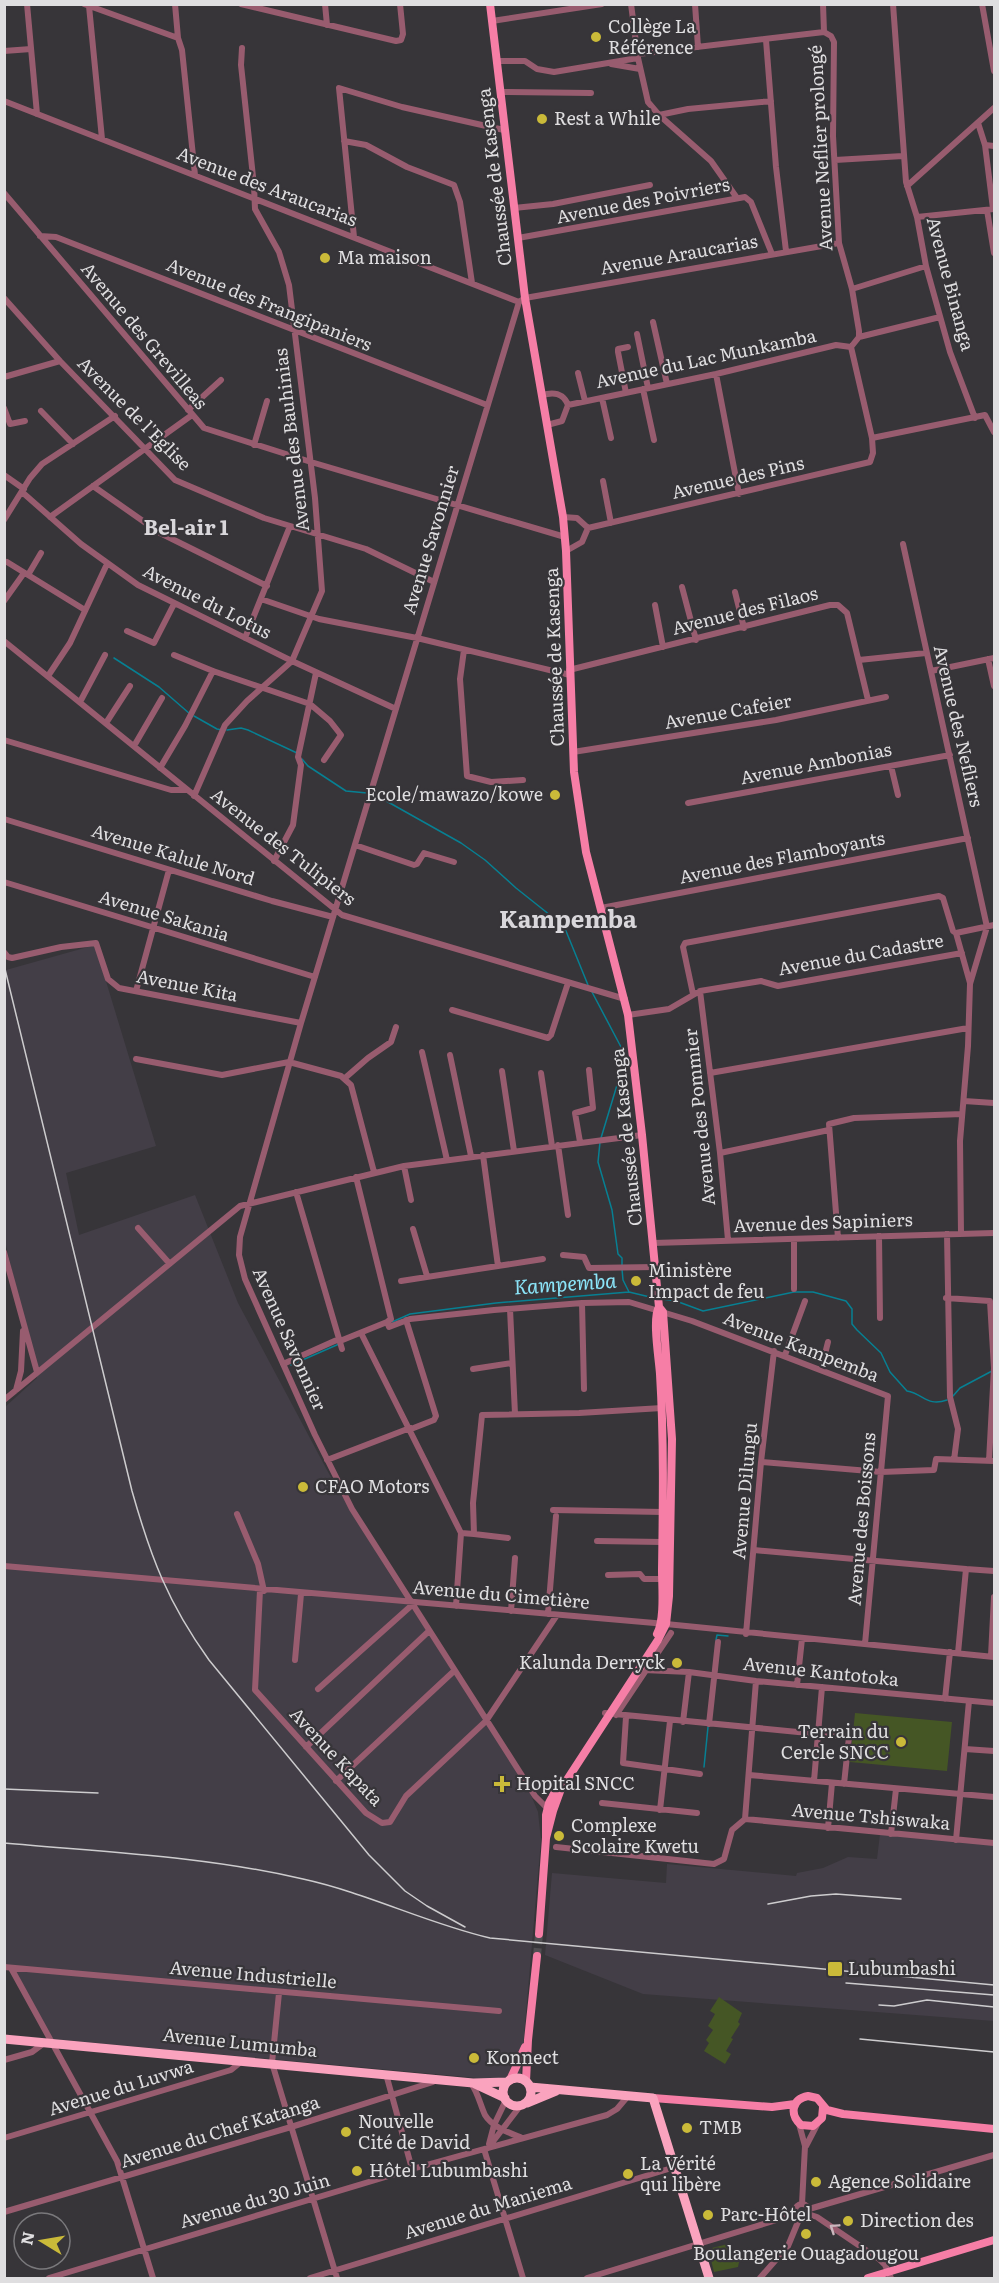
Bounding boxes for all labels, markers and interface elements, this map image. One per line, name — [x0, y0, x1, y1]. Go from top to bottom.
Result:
place label: Collège La Référence — [608, 12, 696, 60]
marker: Collège La Référence — [589, 30, 603, 44]
street label: Avenue Neflier prolongé — [801, 44, 838, 252]
street label: Chaussée de Kasenga — [469, 86, 518, 268]
place label: Rest a While — [554, 104, 660, 131]
marker: Rest a While — [535, 112, 549, 126]
street label: Avenue des Araucarias — [173, 139, 362, 232]
street label: Avenue des Poivriers — [554, 169, 732, 230]
street label: Avenue Binanga — [921, 214, 982, 354]
street label: Avenue Araucarias — [598, 226, 760, 281]
place label: Ma maison — [337, 243, 432, 270]
street label: Avenue des Frangipaniers — [163, 250, 376, 357]
marker: Ma maison — [318, 251, 332, 265]
street label: Avenue des Grevilleas — [75, 256, 215, 415]
street label: Avenue du Lac Munkamba — [593, 321, 819, 394]
street label: Avenue des Bauhinias — [266, 347, 315, 533]
street label: Avenue de l'Eglise — [72, 350, 198, 476]
street label: Avenue des Pins — [669, 448, 807, 505]
street label: Avenue Savonnier — [394, 461, 465, 617]
district label: Bel-air 1 — [143, 510, 229, 541]
street label: Avenue du Lotus — [139, 557, 277, 645]
street label: Chaussée de Kasenga — [537, 567, 570, 747]
street label: Avenue des Filaos — [669, 578, 820, 641]
street label: Avenue des Nefliers — [928, 642, 991, 809]
street label: Avenue Cafeier — [662, 686, 794, 735]
street label: Avenue Ambonias — [738, 735, 894, 790]
street label: Avenue des Tulipiers — [206, 780, 362, 911]
place label: Ecole/mawazo/kowe — [365, 780, 543, 807]
marker: Ecole/mawazo/kowe — [548, 788, 562, 802]
street label: Avenue Kalule Nord — [88, 816, 258, 891]
street label: Avenue des Flamboyants — [677, 823, 887, 890]
street label: Avenue Sakania — [96, 882, 233, 947]
district label: Kampemba — [499, 900, 637, 935]
street label: Avenue du Cadastre — [776, 926, 946, 981]
street label: Avenue Kita — [134, 961, 241, 1008]
street label: Avenue des Pommier — [676, 1027, 721, 1207]
street label: Chaussée de Kasenga — [603, 1046, 648, 1228]
street label: Avenue des Sapiniers — [733, 1205, 913, 1238]
place label: Ministère Impact de feu — [648, 1256, 764, 1304]
street label: Avenue Savonnier — [247, 1262, 334, 1415]
water label: Kampemba — [513, 1263, 618, 1301]
marker: Ministère Impact de feu — [629, 1274, 643, 1288]
street label: Avenue Kampemba — [720, 1303, 884, 1388]
street label: Avenue Dilungu — [724, 1421, 763, 1560]
street label: Avenue des Boissons — [840, 1431, 882, 1606]
place label: CFAO Motors — [315, 1472, 429, 1499]
marker: CFAO Motors — [296, 1480, 310, 1494]
street label: Avenue du Cimetière — [411, 1572, 591, 1615]
place label: Kalunda Derryck — [519, 1648, 666, 1675]
street label: Avenue Kantotoka — [742, 1649, 901, 1692]
marker: Kalunda Derryck — [670, 1656, 684, 1670]
street label: Avenue Kapata — [284, 1700, 390, 1812]
place label: Terrain du Cercle SNCC — [781, 1717, 889, 1765]
marker: Terrain du Cercle SNCC — [894, 1735, 908, 1749]
place label: Hopital SNCC — [516, 1769, 635, 1796]
marker: Hopital SNCC — [493, 1775, 511, 1793]
street label: Avenue Tshiswaka — [791, 1795, 952, 1836]
place label: Complexe Scolaire Kwetu — [571, 1811, 699, 1859]
marker: Complexe Scolaire Kwetu — [552, 1829, 566, 1843]
street label: Avenue Industrielle — [168, 1953, 338, 1994]
place label: Lubumbashi — [848, 1954, 956, 1981]
marker: Lubumbashi — [826, 1960, 844, 1978]
street label: Avenue Lumumba — [162, 2020, 319, 2063]
place label: Konnect — [486, 2043, 559, 2070]
marker: Konnect — [467, 2051, 481, 2065]
street label: Avenue du Luvwa — [45, 2052, 197, 2121]
street label: Avenue du Chef Katanga — [117, 2087, 323, 2174]
place label: Nouvelle Cité de David — [358, 2107, 470, 2155]
place label: TMB — [699, 2113, 742, 2140]
marker: TMB — [680, 2121, 694, 2135]
marker: Nouvelle Cité de David — [339, 2125, 353, 2139]
place label: La Vérité qui libère — [640, 2149, 721, 2197]
place label: Hôtel Lubumbashi — [369, 2156, 528, 2183]
marker: Hôtel Lubumbashi — [350, 2164, 364, 2178]
street label: Avenue du 30 Juin — [176, 2165, 333, 2234]
marker: La Vérité qui libère — [621, 2167, 635, 2181]
place label: Agence Solidaire — [828, 2167, 971, 2194]
street label: Avenue du Maniema — [400, 2168, 575, 2245]
marker: Agence Solidaire — [809, 2175, 823, 2189]
place label: Parc-Hôtel — [720, 2200, 812, 2227]
place label: Direction des — [860, 2206, 974, 2233]
marker: Parc-Hôtel — [701, 2208, 715, 2222]
north arrow — [12, 2211, 72, 2271]
marker: Direction des — [841, 2214, 855, 2228]
one-way arrow — [830, 2224, 840, 2236]
marker: Boulangerie Ouagadougou — [799, 2227, 813, 2241]
text: N — [13, 2229, 39, 2247]
place label: Boulangerie Ouagadougou — [693, 2239, 919, 2266]

